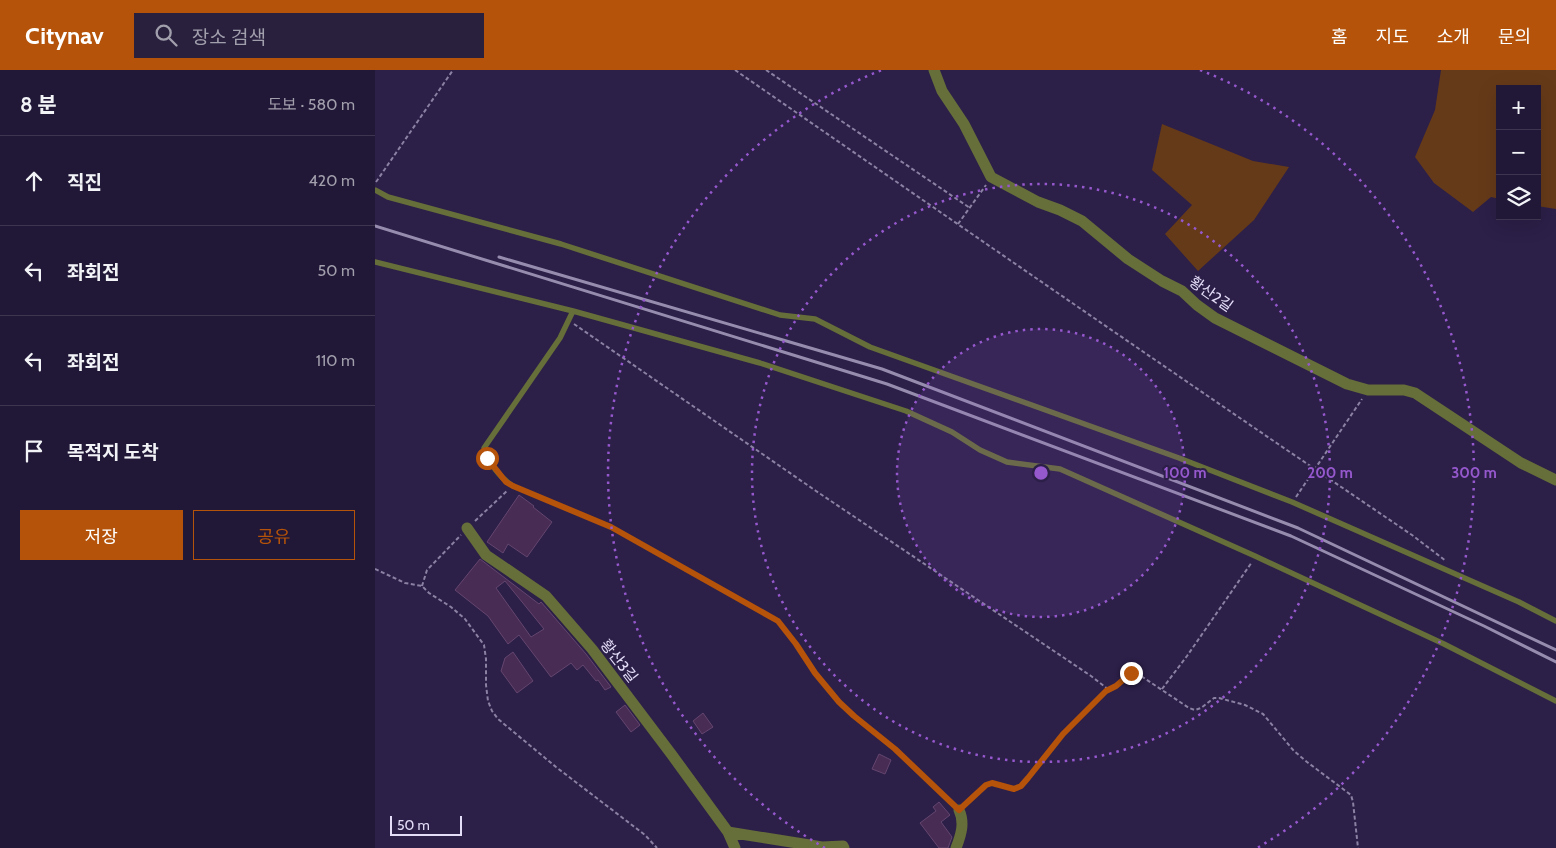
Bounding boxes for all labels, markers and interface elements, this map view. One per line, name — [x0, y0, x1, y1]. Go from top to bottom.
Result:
search box — [134, 13, 484, 58]
text: Citynav — [25, 21, 104, 50]
icon: search — [152, 21, 180, 49]
text: 장소 검색 — [192, 26, 266, 49]
text: 홈 — [1331, 26, 1348, 48]
text: 지도 — [1376, 26, 1409, 48]
text: 소개 — [1437, 26, 1470, 48]
text: 문의 — [1498, 26, 1531, 48]
map controls — [1496, 85, 1541, 220]
button: + — [1496, 85, 1541, 130]
text: 8 분 — [20, 92, 57, 117]
text: 도보 · 580 m — [267, 95, 355, 114]
button: − — [1496, 130, 1541, 175]
icon: ahead — [20, 167, 48, 195]
text: 직진 — [67, 171, 102, 194]
text: 420 m — [309, 171, 355, 190]
button: layers — [1496, 175, 1541, 220]
icon: left — [20, 257, 48, 285]
text: 좌회전 — [67, 261, 119, 284]
text: 50 m — [318, 261, 355, 280]
street label: 황산2길 — [1186, 272, 1236, 316]
icon: left — [20, 347, 48, 375]
text: 좌회전 — [67, 351, 119, 374]
text: 110 m — [316, 351, 355, 370]
icon: arrive — [20, 437, 48, 465]
text: 목적지 도착 — [67, 441, 159, 464]
route start — [476, 447, 499, 470]
centre of rings — [1032, 464, 1050, 482]
text: 100 m — [1163, 464, 1207, 482]
text: 200 m — [1307, 464, 1353, 482]
text: 300 m — [1451, 464, 1497, 482]
button: 저장 — [20, 510, 183, 560]
button: 공유 — [193, 510, 355, 560]
street label: 황산3길 — [597, 636, 641, 686]
route end — [1120, 662, 1143, 685]
scale bar — [390, 813, 463, 836]
text: 50 m — [397, 816, 430, 834]

